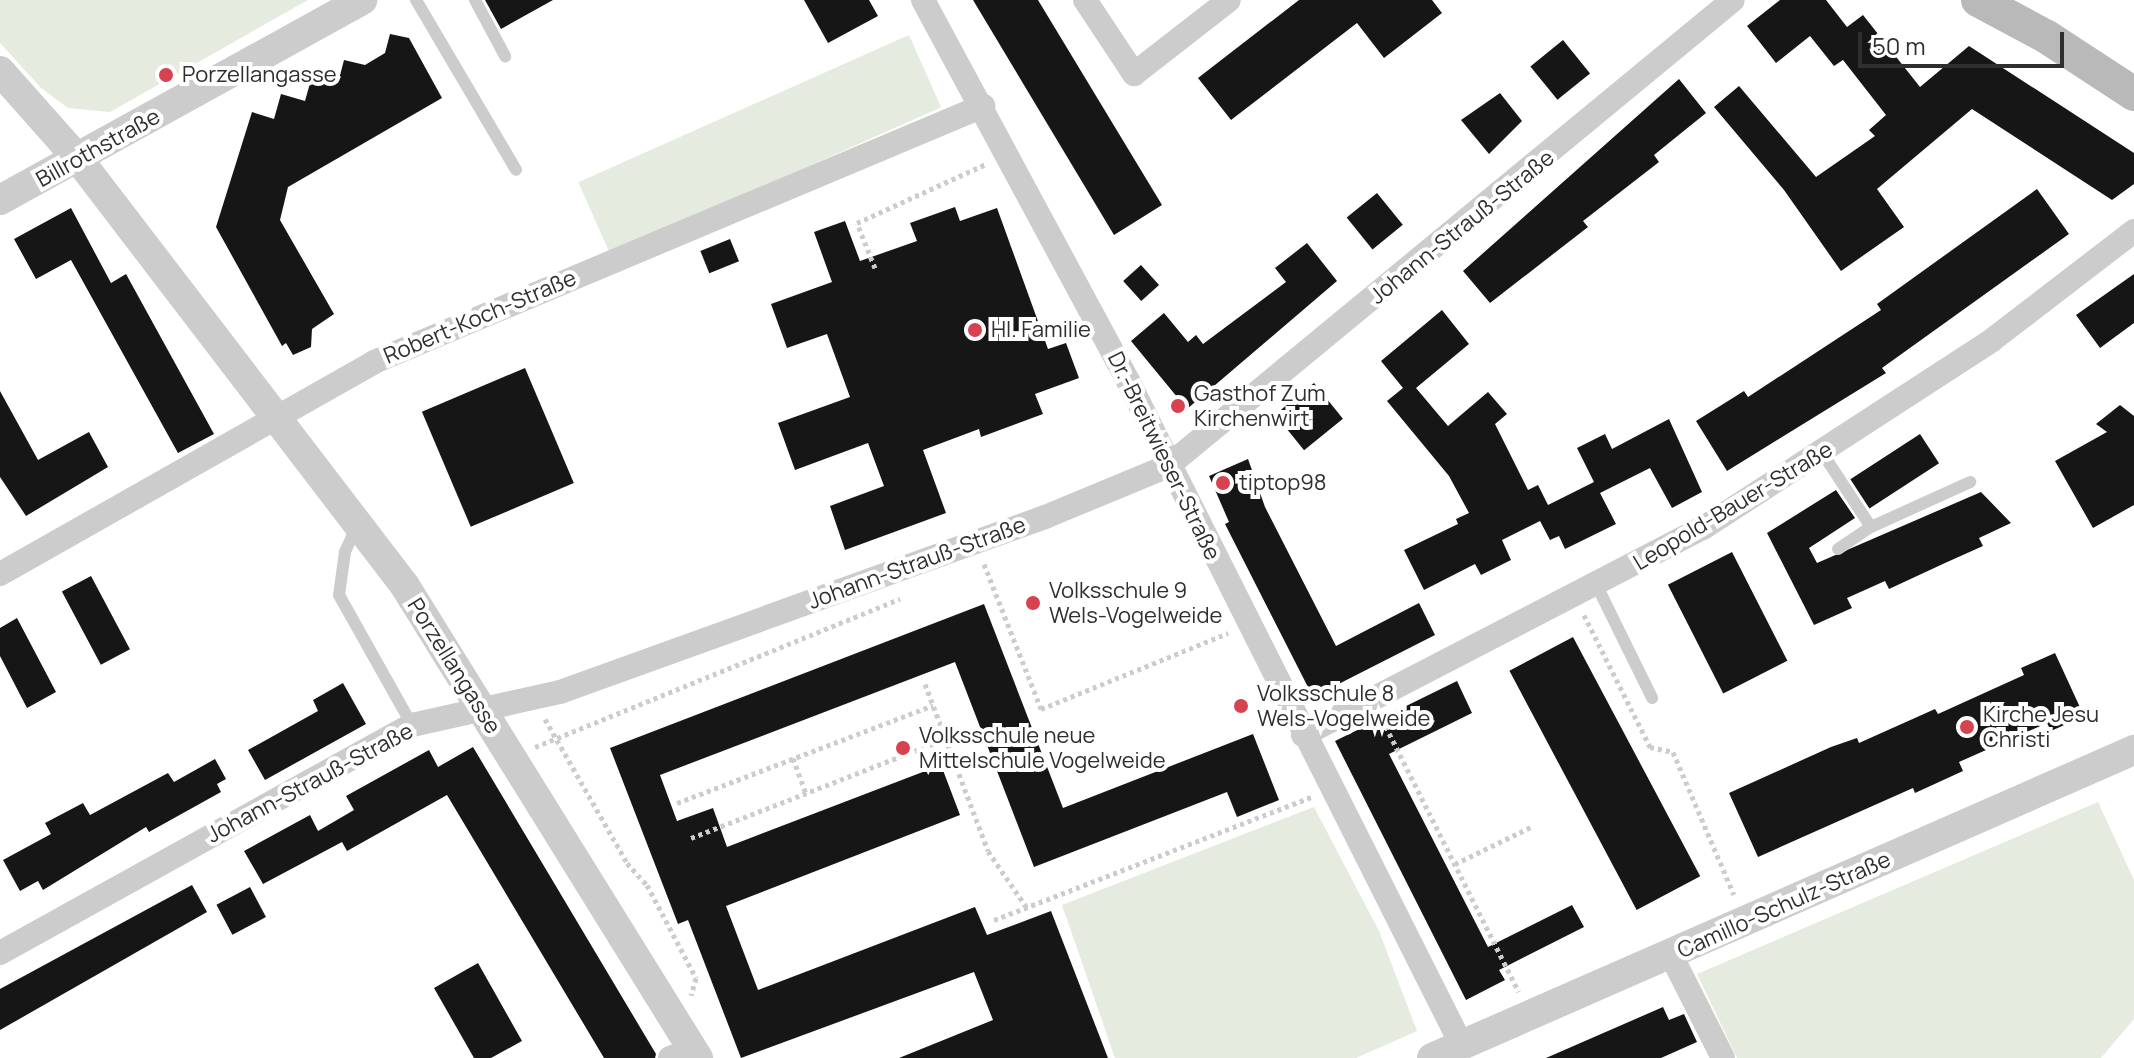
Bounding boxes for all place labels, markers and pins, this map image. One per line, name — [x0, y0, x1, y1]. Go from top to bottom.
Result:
place label: Porzellangasse — [182, 62, 337, 88]
marker: Porzellangasse — [157, 66, 175, 84]
place label: Hl. Familie — [991, 317, 1091, 343]
marker: Hl. Familie — [966, 321, 984, 339]
place label: Gasthof Zum Kirchenwirt — [1194, 380, 1326, 432]
marker: Gasthof Zum Kirchenwirt — [1169, 397, 1187, 415]
place label: tiptop98 — [1239, 470, 1327, 496]
marker: tiptop98 — [1214, 474, 1232, 492]
place label: Volksschule 9 Wels-Vogelweide — [1049, 577, 1222, 628]
marker: Volksschule 9 Wels-Vogelweide — [1024, 594, 1042, 612]
place label: Volksschule 8 Wels-Vogelweide — [1257, 680, 1430, 732]
marker: Volksschule 8 Wels-Vogelweide — [1232, 697, 1250, 715]
place label: Kirche Jesu Christi — [1983, 701, 2099, 752]
marker: Kirche Jesu Christi — [1958, 718, 1976, 736]
place label: Volksschule neue Mittelschule Vogelweide — [919, 722, 1166, 774]
marker: Volksschule neue Mittelschule Vogelweide — [894, 739, 912, 757]

